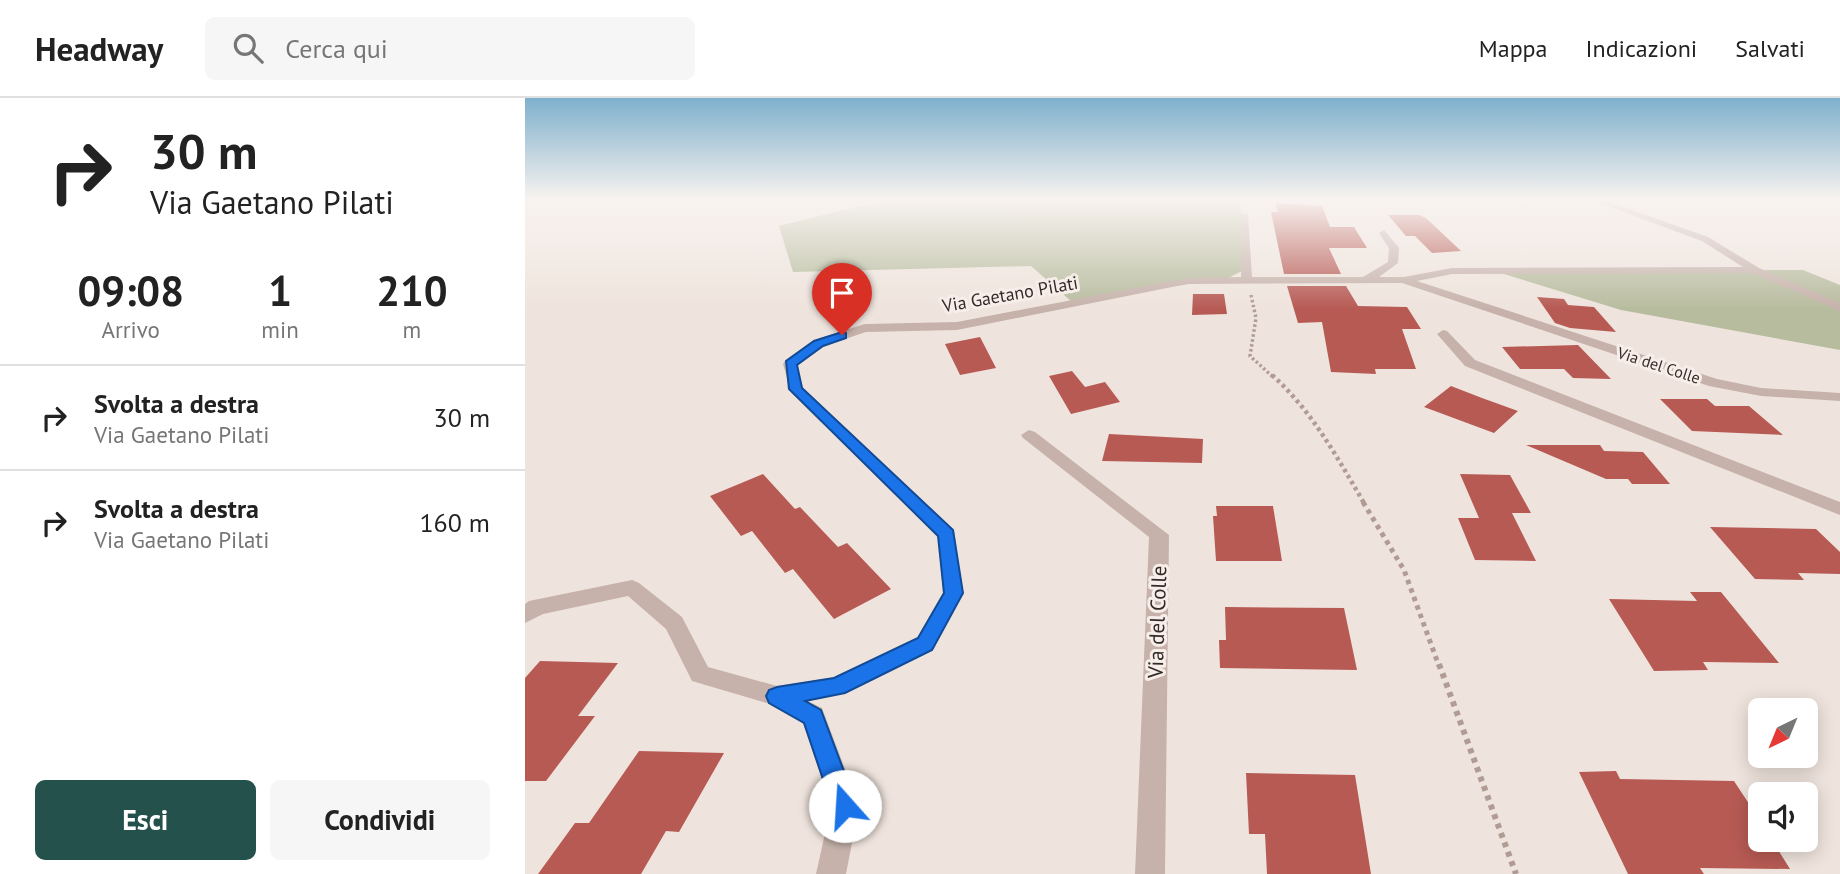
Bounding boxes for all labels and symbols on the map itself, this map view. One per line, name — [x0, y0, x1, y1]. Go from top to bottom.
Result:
pin — [812, 263, 872, 335]
street label: Via Gaetano Pilati — [939, 271, 1080, 317]
street label: Via del Colle — [1614, 342, 1703, 388]
street label: Via del Colle — [1142, 565, 1172, 680]
north arrow — [1748, 698, 1818, 768]
position arrow — [808, 769, 882, 843]

